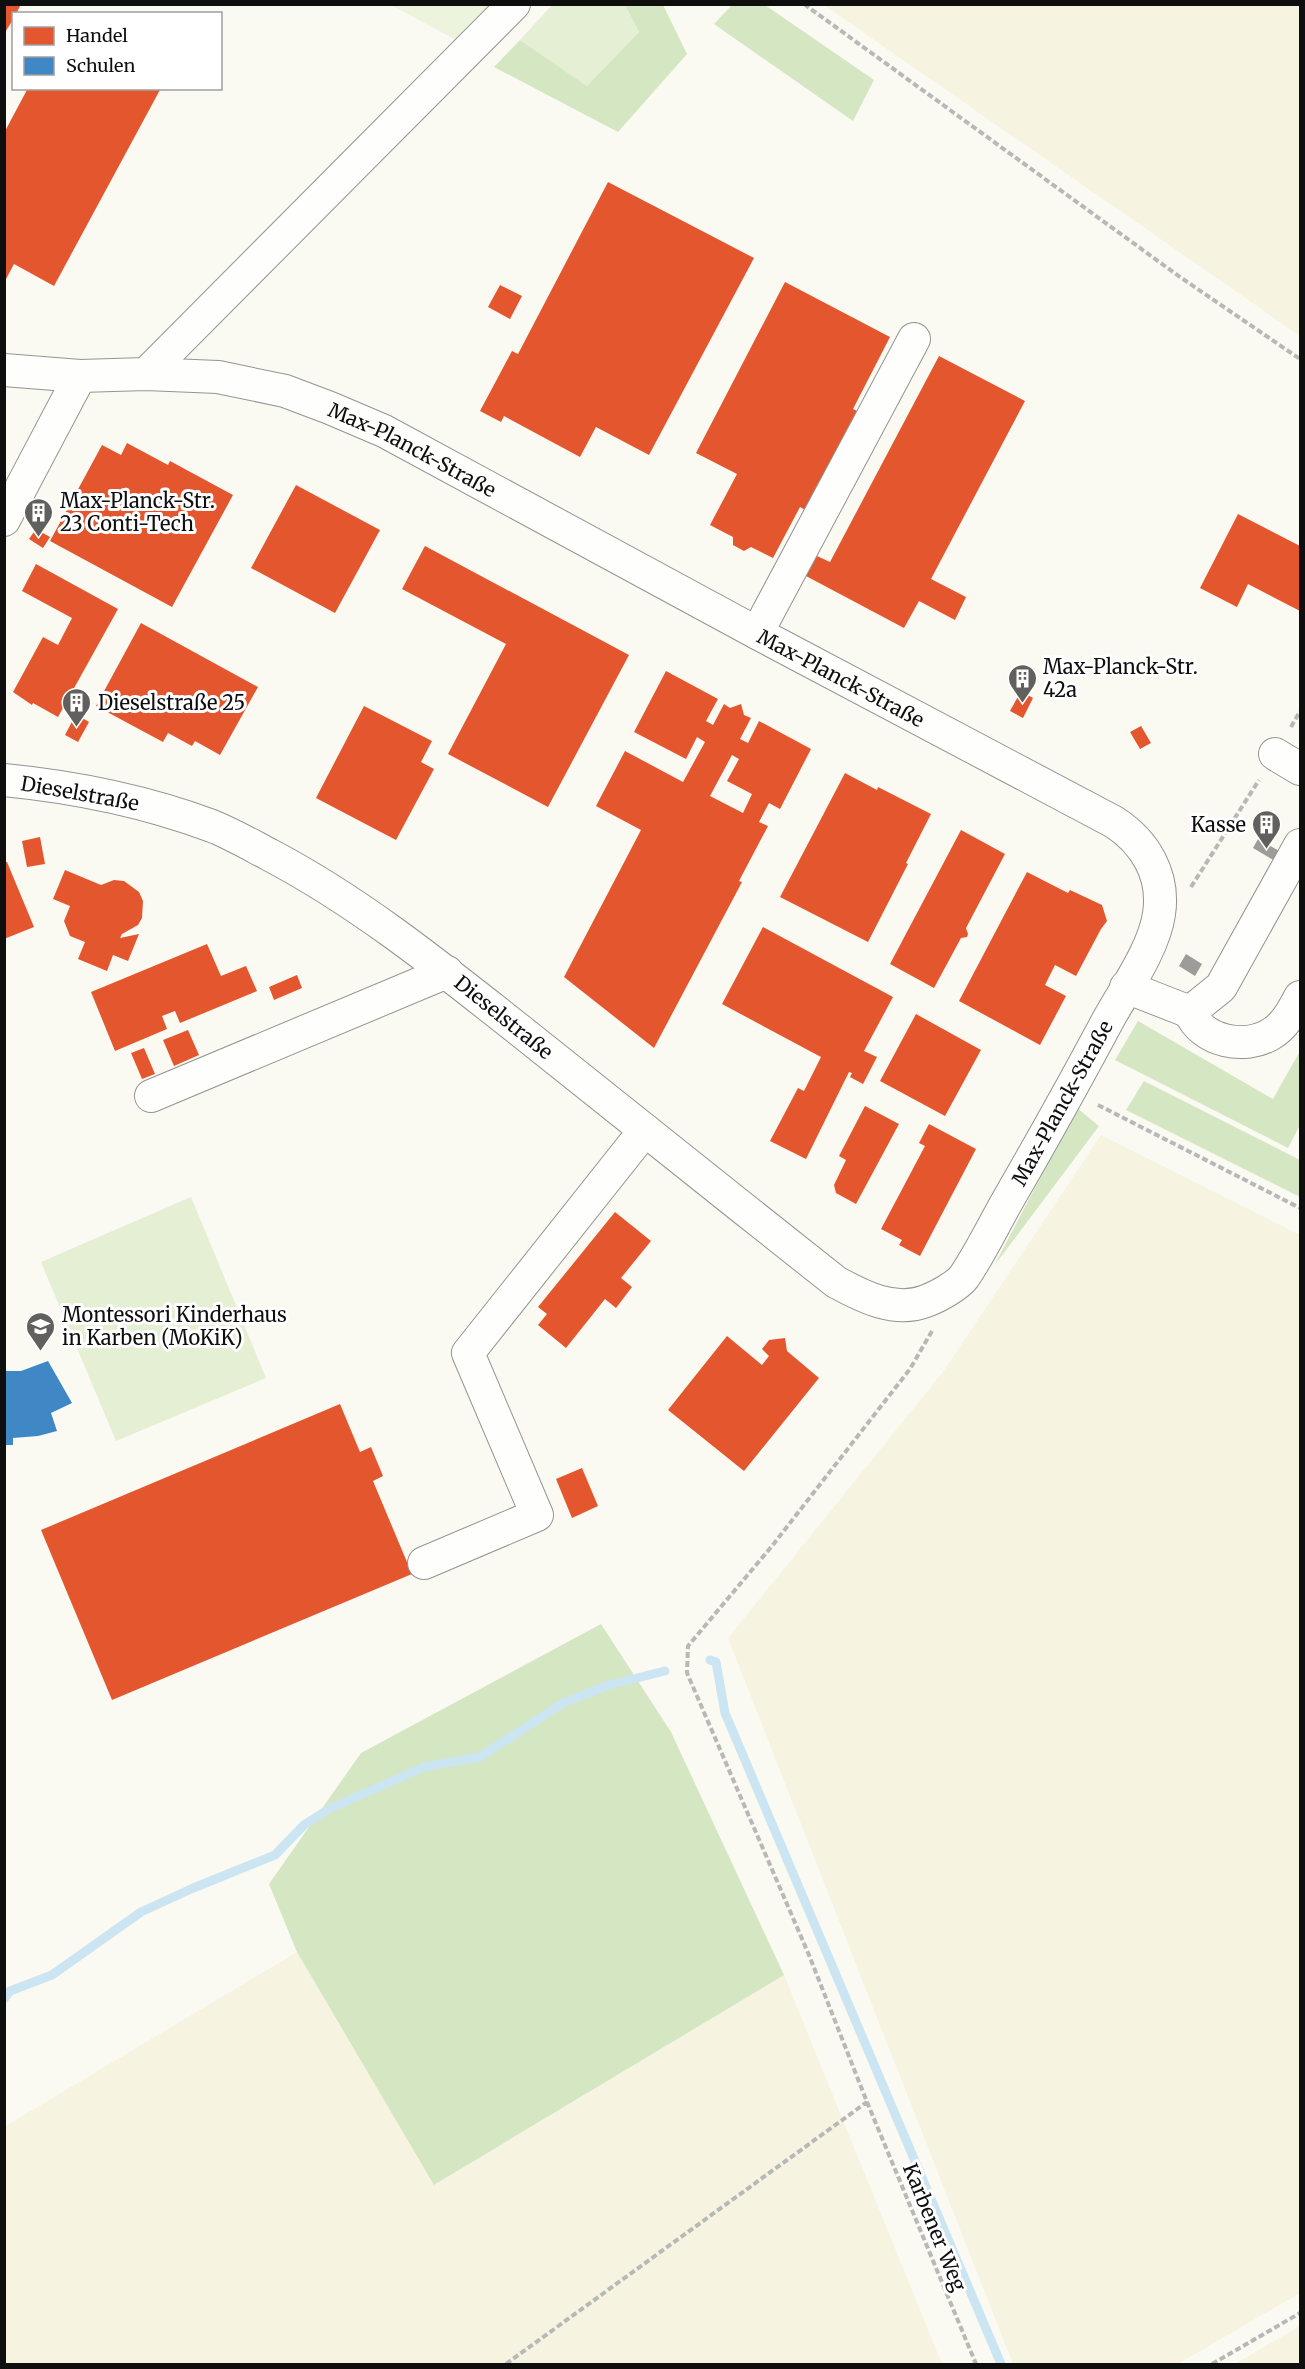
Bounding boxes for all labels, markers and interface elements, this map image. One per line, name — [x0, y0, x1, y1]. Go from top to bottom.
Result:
legend — [12, 12, 222, 90]
text: Handel — [66, 24, 128, 47]
text: Schulen — [66, 54, 135, 77]
street label: Max-Planck-Straße — [325, 396, 501, 502]
place label: Max-Planck-Str. 23 Conti-Tech — [60, 488, 215, 536]
building icon: Max-Planck-Str. 23 Conti-Tech — [23, 496, 55, 538]
street label: Max-Planck-Straße — [753, 623, 929, 732]
place label: Max-Planck-Str. 42a — [1043, 654, 1198, 702]
building icon: Max-Planck-Str. 42a — [1006, 662, 1038, 704]
building icon: Dieselstraße 25 — [61, 686, 93, 728]
place label: Dieselstraße 25 — [98, 690, 245, 715]
street label: Dieselstraße — [19, 770, 141, 816]
building icon: Kasse — [1251, 808, 1283, 850]
place label: Kasse — [1191, 812, 1246, 837]
street label: Dieselstraße — [450, 970, 558, 1064]
street label: Max-Planck-Straße — [1006, 1016, 1118, 1190]
place label: Montessori Kinderhaus in Karben (MoKiK) — [62, 1302, 287, 1350]
school or university icon: Montessori Kinderhaus in Karben (MoKiK) — [25, 1310, 57, 1352]
street label: Karbener Weg — [898, 2159, 972, 2295]

